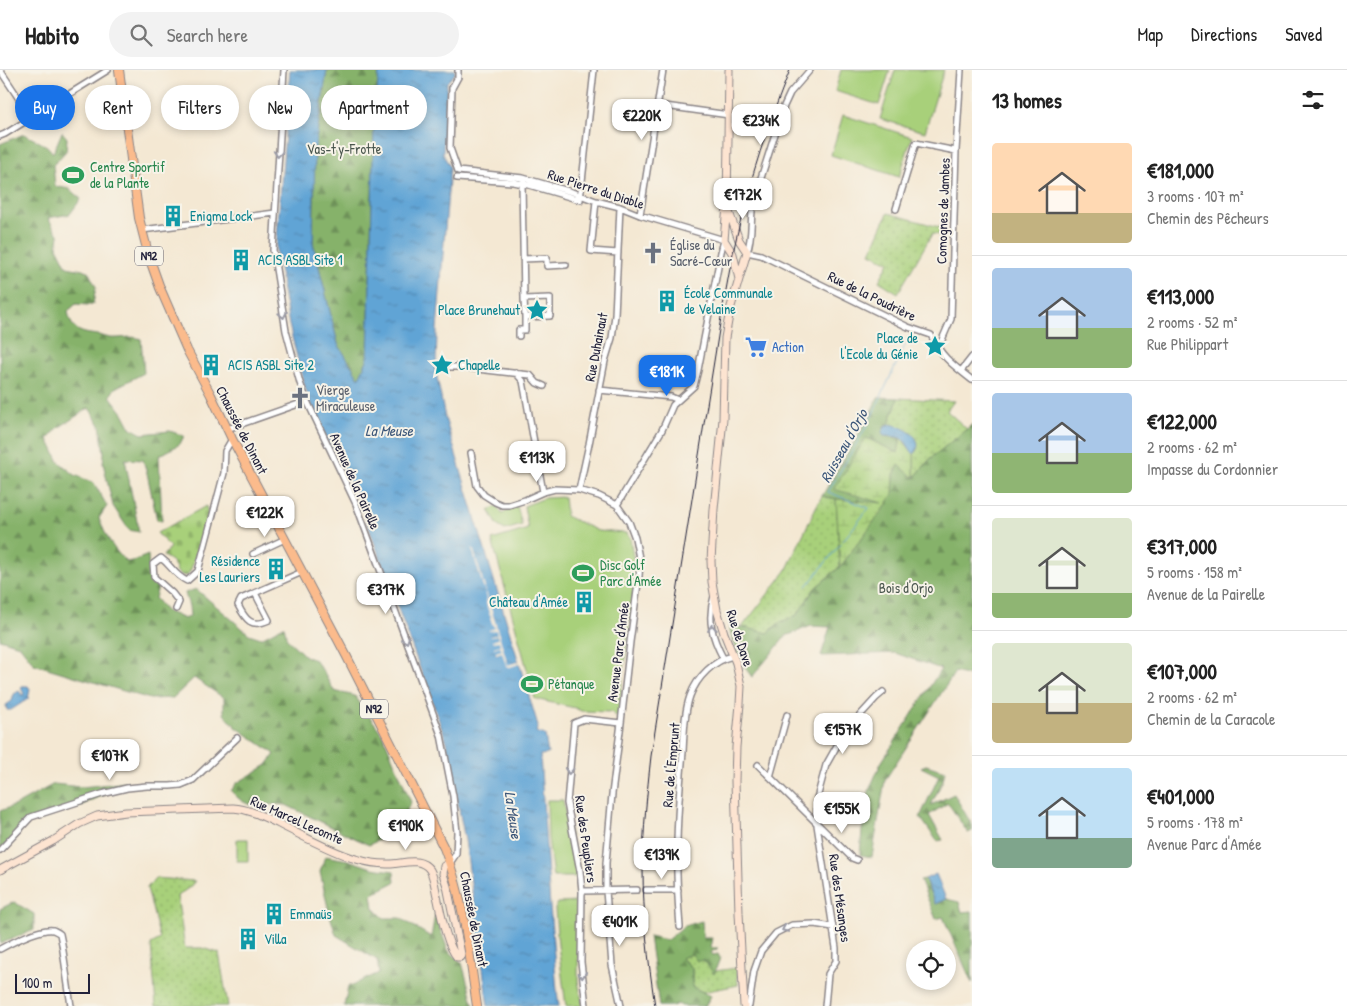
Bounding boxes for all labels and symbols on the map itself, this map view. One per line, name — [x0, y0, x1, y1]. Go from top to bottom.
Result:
pin: €220K — [607, 98, 677, 141]
pin: €234K — [726, 104, 796, 146]
park label: Vas-t'y-Frotte — [307, 139, 382, 159]
one-way arrow — [273, 150, 284, 158]
place label: Centre Sportif de la Plante — [90, 157, 165, 192]
street label: Comognes de Jambes — [931, 157, 955, 265]
sports icon: Centre Sportif de la Plante — [60, 162, 86, 188]
street label: Rue Pierre du Diable — [545, 164, 647, 213]
pin: €172K — [708, 178, 778, 220]
building icon: Enigma Lock — [160, 203, 186, 229]
place label: Enigma Lock — [190, 206, 252, 226]
place label: Église du Sacré-Cœur — [670, 235, 733, 270]
church icon: Église du Sacré-Cœur — [640, 240, 666, 266]
road number: N92 — [135, 247, 163, 266]
building icon: ACIS ASBL Site 1 — [228, 247, 254, 273]
place label: ACIS ASBL Site 1 — [258, 250, 342, 269]
street label: Rue de la Poudrière — [825, 266, 920, 325]
place label: École Communale de Velaine — [684, 283, 773, 318]
building icon: École Communale de Velaine — [654, 288, 680, 314]
place icon: Place Brunehaut — [524, 297, 550, 323]
place label: Place Brunehaut — [438, 300, 520, 319]
one-way arrow — [277, 311, 287, 319]
street label: Rue Duhainaut — [580, 311, 612, 383]
place label: Place de l'Ecole du Génie — [841, 328, 918, 363]
place icon: Place de l'Ecole du Génie — [922, 333, 948, 359]
supermarket icon: Action — [743, 334, 769, 360]
place label: Action — [772, 337, 804, 356]
building icon: ACIS ASBL Site 2 — [198, 352, 224, 378]
place icon: Chapelle — [429, 352, 455, 378]
pin: €181K — [632, 354, 702, 397]
place label: ACIS ASBL Site 2 — [228, 355, 314, 374]
place label: Chapelle — [458, 355, 501, 375]
place label: Vierge Miraculeuse — [316, 380, 376, 415]
street label: Chaussée de Dinant — [212, 382, 273, 477]
church icon: Vierge Miraculeuse — [287, 385, 313, 411]
water label: Ruisseau d'Orjo — [815, 404, 873, 486]
water label: La Meuse — [365, 420, 414, 441]
street label: Avenue de la Pairelle — [326, 430, 385, 532]
pin: €113K — [502, 440, 572, 483]
pin: €122K — [230, 496, 300, 538]
place label: Résidence Les Lauriers — [199, 551, 260, 586]
place label: Disc Golf Parc d'Amée — [600, 555, 662, 590]
building icon: Résidence Les Lauriers — [263, 556, 289, 582]
sports icon: Disc Golf Parc d'Amée — [570, 560, 596, 586]
pin: €317K — [351, 572, 421, 615]
park label: Bois d'Orjo — [879, 578, 934, 598]
building icon: Château d'Amée — [571, 589, 597, 615]
place label: Château d'Amée — [489, 592, 568, 611]
street label: Avenue Parc d'Amée — [602, 601, 633, 703]
street label: Rue de Dave — [722, 607, 759, 669]
one-way arrow — [707, 623, 718, 631]
one-way arrow — [400, 635, 410, 643]
sports icon: Pétanque — [519, 671, 545, 697]
place label: Pétanque — [548, 674, 595, 694]
road number: N92 — [360, 700, 388, 718]
pin: €157K — [808, 712, 878, 755]
street label: Rue de l'Emprunt — [657, 722, 685, 808]
pin: €107K — [75, 738, 145, 781]
one-way arrow — [564, 767, 575, 775]
water label: La Meuse — [500, 790, 527, 841]
street label: Rue Marcel Lecomte — [248, 791, 347, 849]
pin: €155K — [807, 792, 877, 834]
street label: Rue des Peupliers — [570, 794, 602, 884]
pin: €190K — [371, 808, 441, 851]
pin: €139K — [627, 838, 697, 880]
street label: Rue des Mésanges — [824, 853, 856, 943]
street label: Chaussée de Dinant — [456, 870, 493, 968]
building icon: Emmaüs — [261, 901, 287, 927]
place label: Emmaüs — [290, 904, 332, 923]
pin: €401K — [585, 904, 655, 947]
one-way arrow — [782, 923, 791, 933]
building icon: Villa — [235, 926, 261, 952]
place label: Villa — [264, 929, 287, 948]
scale bar — [15, 971, 90, 994]
one-way arrow — [576, 971, 587, 979]

